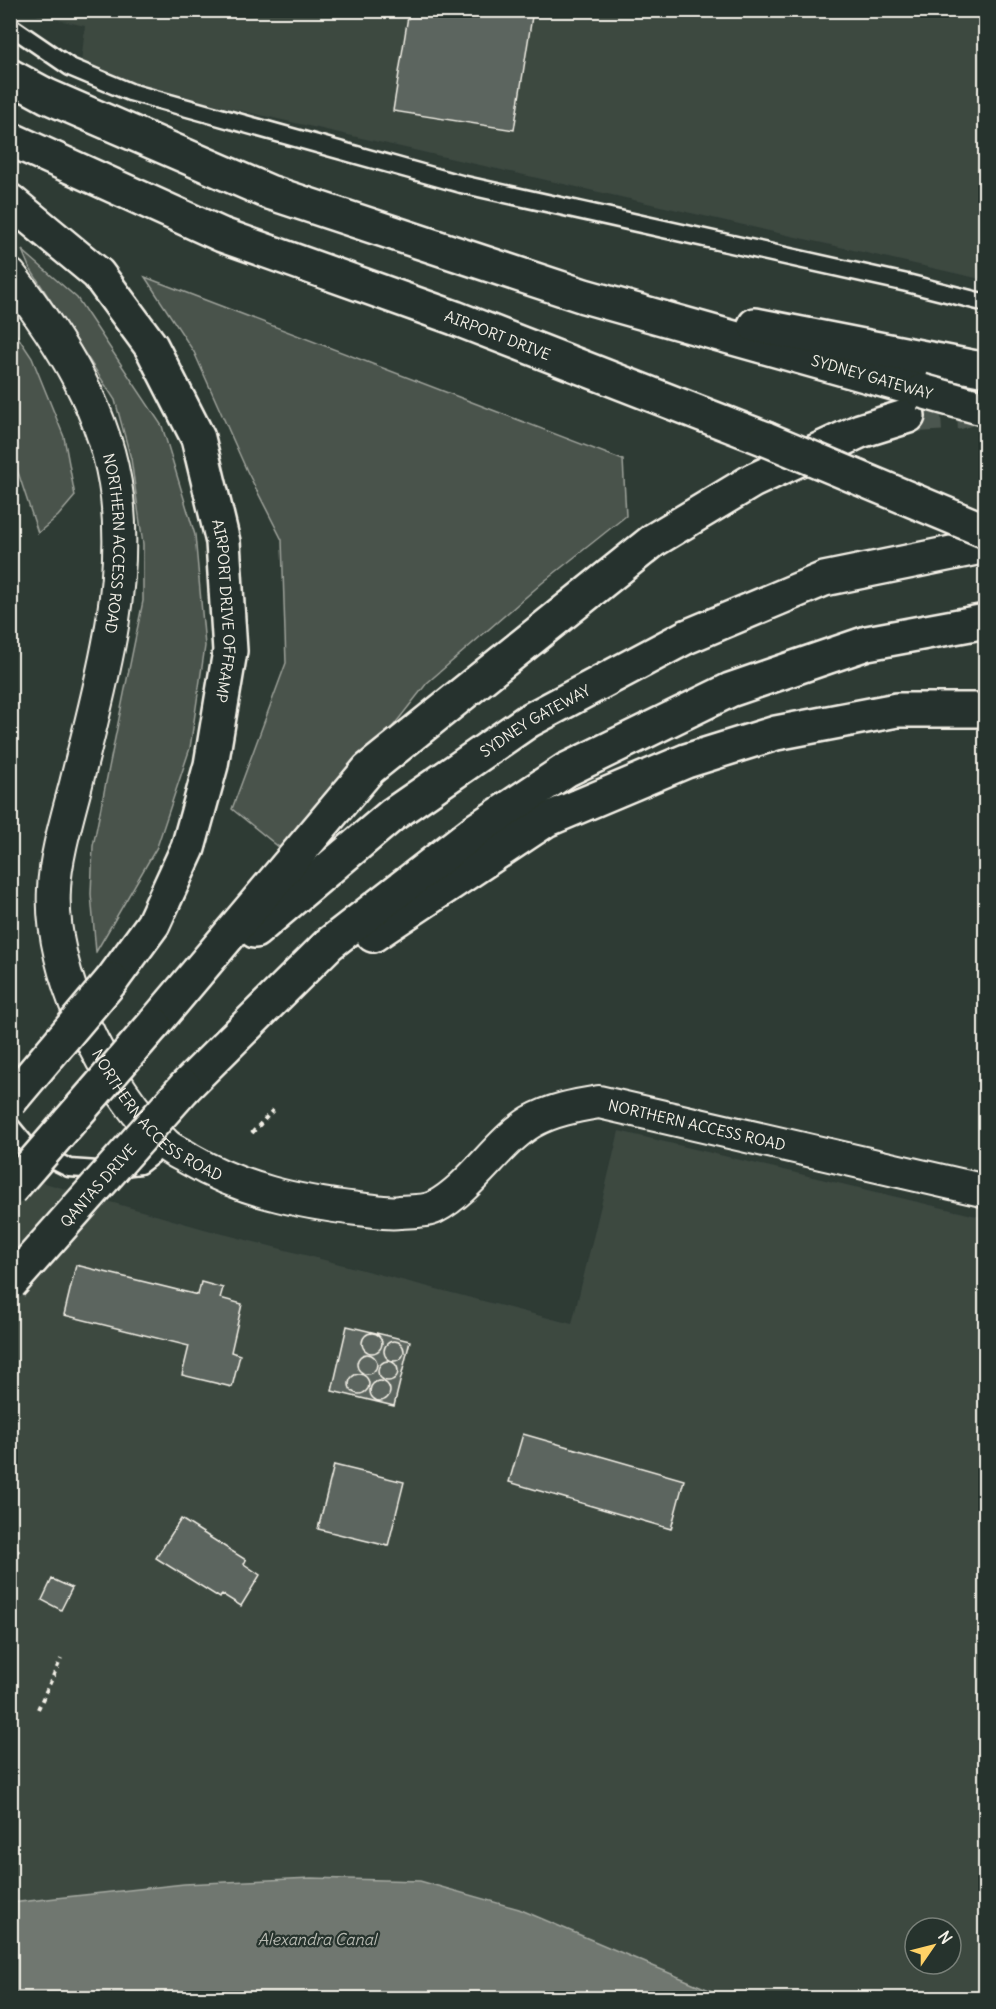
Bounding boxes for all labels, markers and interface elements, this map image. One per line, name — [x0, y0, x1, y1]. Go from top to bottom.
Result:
street label: AIRPORT DRIVE — [442, 306, 554, 364]
street label: SYDNEY GATEWAY — [809, 351, 936, 404]
street label: NORTHERN ACCESS ROAD — [99, 451, 129, 635]
street label: AIRPORT DRIVE OFFRAMP — [208, 517, 240, 704]
street label: SYDNEY GATEWAY — [476, 680, 594, 761]
street label: NORTHERN ACCESS ROAD — [88, 1046, 226, 1184]
street label: NORTHERN ACCESS ROAD — [606, 1095, 788, 1154]
street label: QANTAS DRIVE — [56, 1140, 140, 1231]
north arrow — [903, 1916, 963, 1976]
text: N — [934, 1927, 957, 1948]
water label: Alexandra Canal — [258, 1929, 379, 1949]

